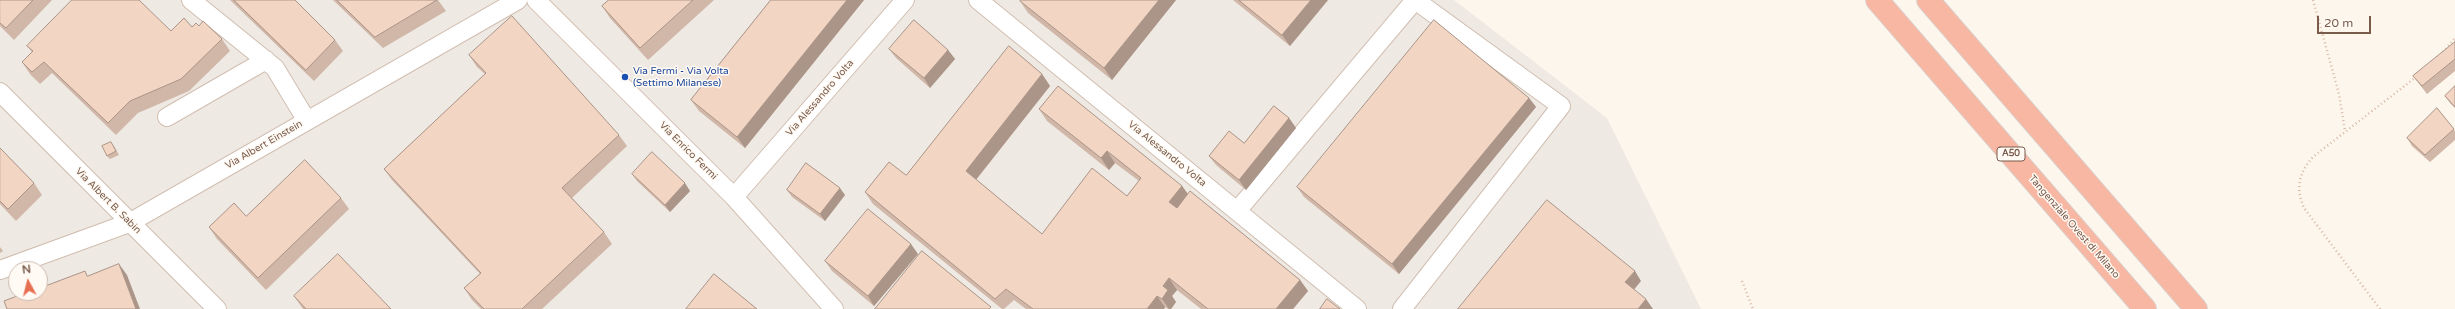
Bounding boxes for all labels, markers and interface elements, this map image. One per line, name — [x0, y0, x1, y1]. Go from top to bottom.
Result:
scale bar — [2319, 8, 2373, 34]
text: 20 m — [2324, 16, 2353, 30]
street label: Via Alessandro Volta — [783, 57, 857, 139]
place label: Via Fermi - Via Volta (Settimo Milanese) — [633, 65, 729, 88]
marker: Via Fermi - Via Volta (Settimo Milanese) — [620, 72, 630, 82]
street label: Via Albert Einstein — [223, 118, 305, 172]
street label: Via Alessandro Volta — [1125, 119, 1209, 189]
street label: Via Enrico Fermi — [657, 120, 719, 182]
road number: A50 — [1997, 147, 2025, 161]
street label: Via Albert B. Sabin — [72, 165, 144, 237]
street label: Tangenziale Ovest di Milano — [2026, 173, 2122, 281]
north arrow — [8, 261, 48, 301]
text: N — [21, 263, 32, 277]

